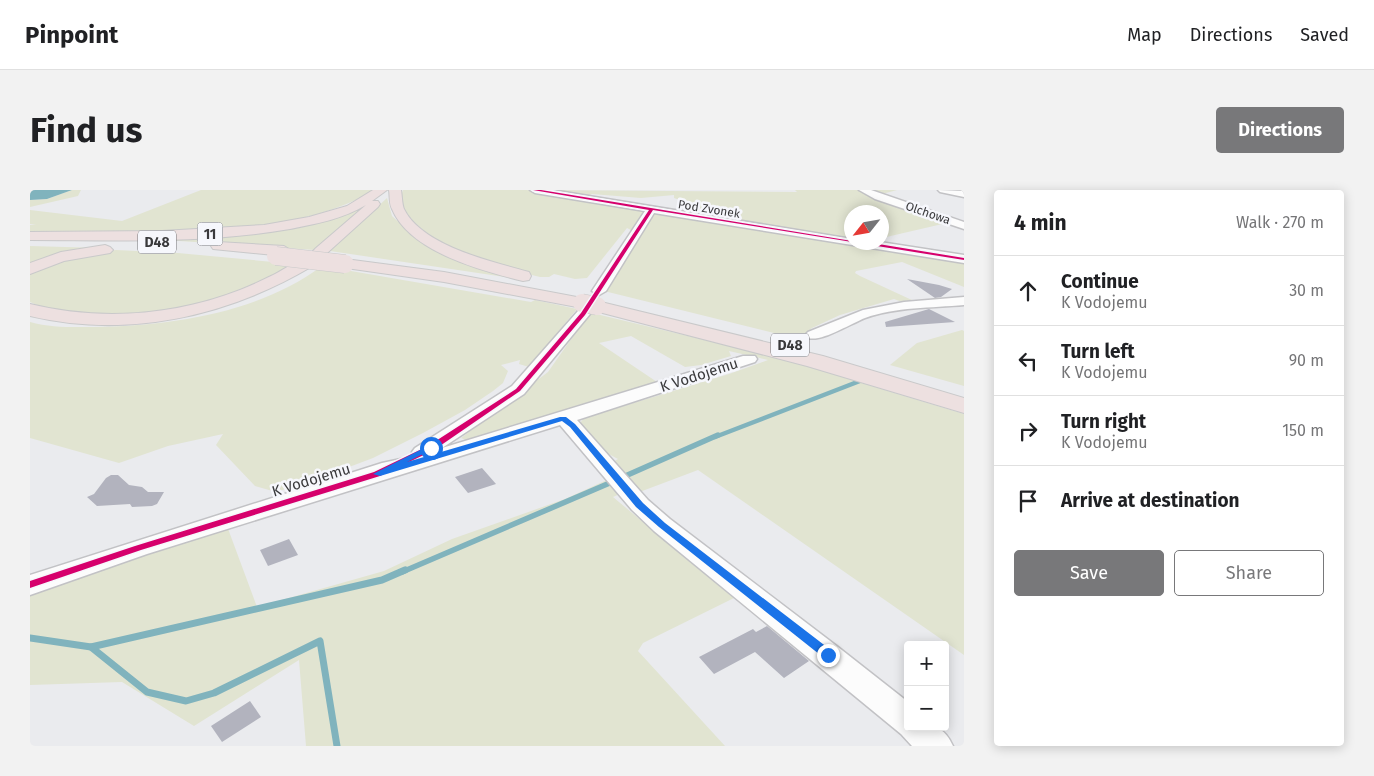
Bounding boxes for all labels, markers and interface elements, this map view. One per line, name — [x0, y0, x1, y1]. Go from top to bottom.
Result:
text: Pinpoint — [25, 21, 118, 49]
text: Map — [1127, 24, 1162, 46]
text: Directions — [1190, 24, 1272, 46]
text: Saved — [1300, 24, 1349, 46]
button: Directions — [1216, 107, 1344, 153]
text: Find us — [30, 109, 142, 151]
street label: Pod Zvonek — [677, 197, 742, 221]
street label: Olchowa — [904, 199, 952, 227]
north arrow — [844, 205, 889, 250]
text: 4 min — [1014, 210, 1067, 236]
text: Walk · 270 m — [1236, 213, 1324, 232]
road number: 11 — [198, 223, 222, 246]
road number: D48 — [138, 231, 176, 254]
text: Continue — [1061, 270, 1139, 293]
icon: ahead — [1014, 277, 1042, 305]
text: 30 m — [1289, 281, 1324, 300]
text: K Vodojemu — [1061, 293, 1148, 312]
road number: D48 — [771, 334, 809, 356]
text: Turn left — [1061, 340, 1135, 363]
icon: left — [1014, 347, 1042, 375]
text: 90 m — [1289, 351, 1324, 370]
street label: K Vodojemu — [658, 354, 740, 396]
text: K Vodojemu — [1061, 363, 1148, 382]
text: Turn right — [1061, 410, 1146, 433]
icon: right — [1014, 417, 1042, 445]
text: 150 m — [1282, 421, 1324, 440]
text: K Vodojemu — [1061, 433, 1148, 452]
route start — [420, 437, 443, 460]
street label: K Vodojemu — [270, 460, 352, 500]
icon: arrive — [1014, 487, 1042, 515]
text: Arrive at destination — [1061, 489, 1240, 512]
button: Save — [1014, 550, 1164, 596]
button: Share — [1174, 550, 1324, 596]
map controls — [904, 641, 949, 731]
button: + — [904, 641, 949, 686]
route end — [817, 644, 840, 667]
button: − — [904, 686, 949, 731]

